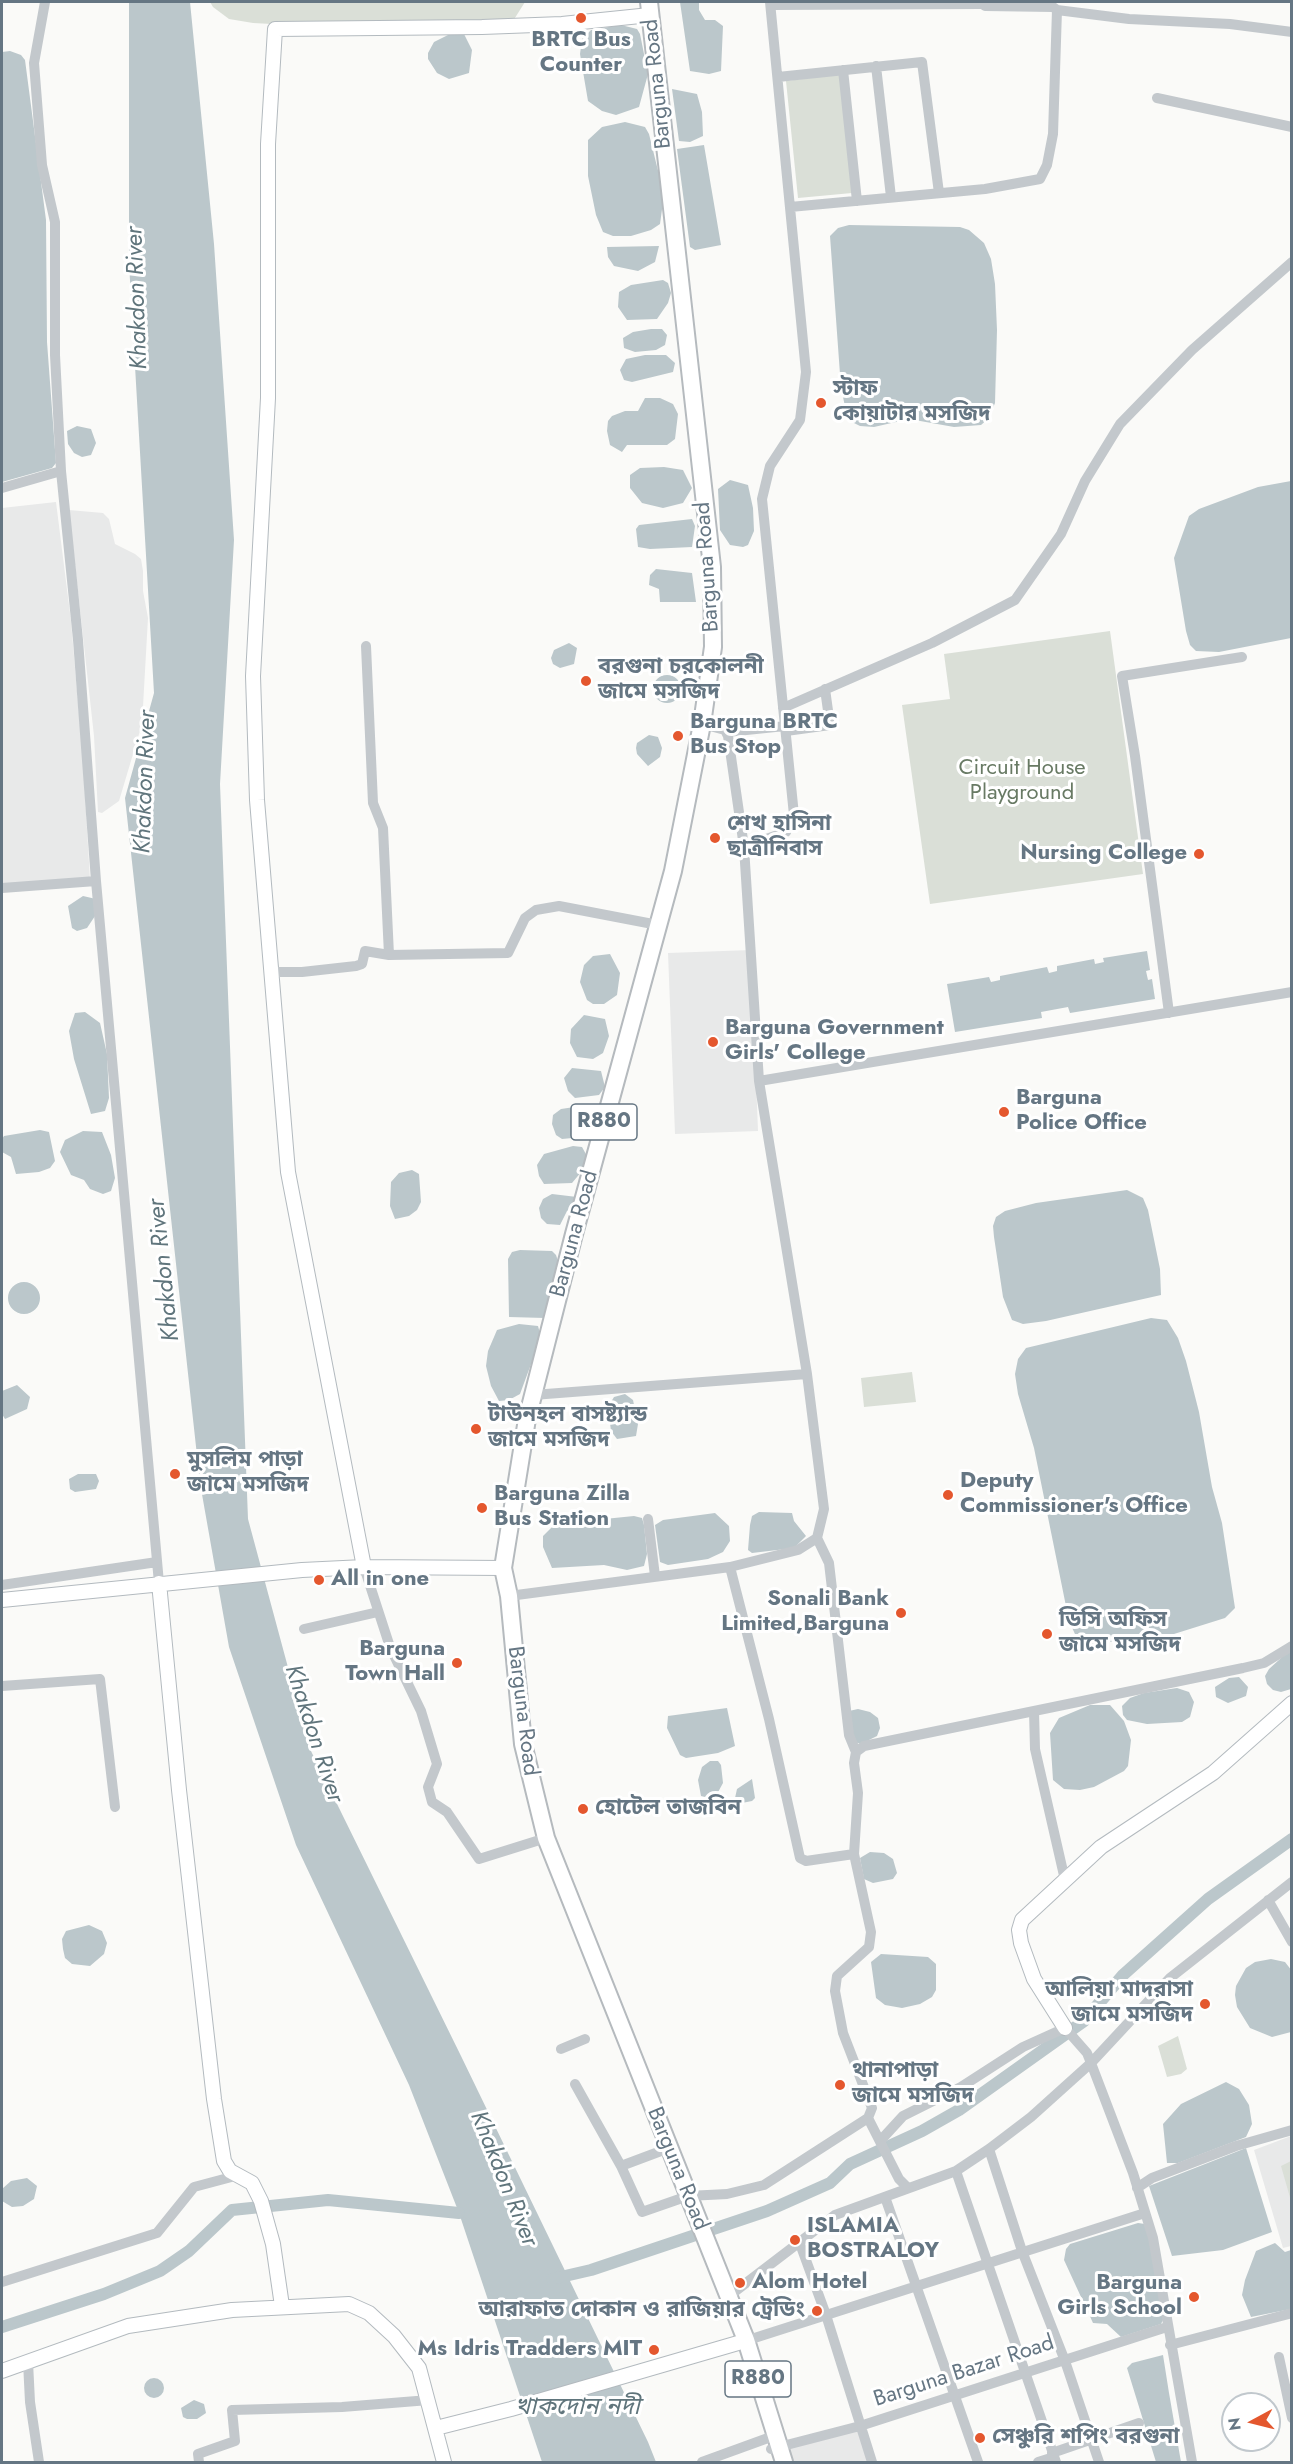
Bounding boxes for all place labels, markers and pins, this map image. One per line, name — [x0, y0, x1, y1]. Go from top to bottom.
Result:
marker: BRTC Bus Counter — [574, 11, 588, 25]
place label: BRTC Bus Counter — [531, 28, 631, 80]
place label: স্টাফ কোয়াটার মসজিদ — [833, 377, 991, 428]
marker: স্টাফ কোয়াটার মসজিদ — [814, 396, 828, 410]
place label: বরগুনা চরকোলনী জামে মসজিদ — [598, 655, 764, 706]
marker: বরগুনা চরকোলনী জামে মসজিদ — [579, 674, 593, 688]
place label: Barguna BRTC Bus Stop — [690, 710, 838, 762]
marker: Barguna BRTC Bus Stop — [671, 729, 685, 743]
place label: শেখ হাসিনা ছাত্রীনিবাস — [727, 812, 831, 864]
marker: শেখ হাসিনা ছাত্রীনিবাস — [708, 831, 722, 845]
place label: Nursing College — [1020, 841, 1187, 867]
marker: Nursing College — [1192, 847, 1206, 861]
place label: Barguna Government Girls' College — [725, 1016, 944, 1068]
marker: Barguna Government Girls' College — [706, 1035, 720, 1049]
place label: Barguna Police Office — [1016, 1086, 1147, 1138]
marker: Barguna Police Office — [997, 1105, 1011, 1119]
place label: টাউনহল বাসষ্ট্যান্ড জামে মসজিদ — [488, 1403, 647, 1454]
marker: টাউনহল বাসষ্ট্যান্ড জামে মসজিদ — [469, 1422, 483, 1436]
place label: মুসলিম পাড়া জামে মসজিদ — [187, 1448, 309, 1500]
marker: মুসলিম পাড়া জামে মসজিদ — [168, 1467, 182, 1481]
place label: Deputy Commissioner's Office — [960, 1469, 1188, 1520]
place label: Barguna Zilla Bus Station — [494, 1482, 630, 1534]
marker: Deputy Commissioner's Office — [941, 1488, 955, 1502]
marker: Barguna Zilla Bus Station — [475, 1501, 489, 1515]
place label: All in one — [331, 1567, 429, 1593]
marker: All in one — [312, 1573, 326, 1587]
place label: Sonali Bank Limited,Barguna — [721, 1587, 889, 1639]
marker: Sonali Bank Limited,Barguna — [894, 1606, 908, 1620]
place label: ডিসি অফিস জামে মসজিদ — [1059, 1608, 1181, 1660]
marker: ডিসি অফিস জামে মসজিদ — [1040, 1627, 1054, 1641]
place label: Barguna Town Hall — [345, 1637, 445, 1688]
marker: Barguna Town Hall — [450, 1656, 464, 1670]
place label: হোটেল তাজবিন — [595, 1796, 741, 1822]
marker: হোটেল তাজবিন — [576, 1802, 590, 1816]
place label: আলিয়া মাদরাসা জামে মসজিদ — [1045, 1978, 1193, 2030]
marker: আলিয়া মাদরাসা জামে মসজিদ — [1198, 1997, 1212, 2011]
place label: থানাপাড়া জামে মসজিদ — [852, 2059, 974, 2110]
marker: থানাপাড়া জামে মসজিদ — [833, 2078, 847, 2092]
place label: ISLAMIA BOSTRALOY — [807, 2214, 939, 2266]
marker: ISLAMIA BOSTRALOY — [788, 2233, 802, 2247]
place label: Alom Hotel — [752, 2270, 868, 2296]
place label: Barguna Girls School — [1057, 2271, 1182, 2322]
marker: Alom Hotel — [733, 2276, 747, 2290]
marker: Barguna Girls School — [1187, 2290, 1201, 2304]
place label: আরাফাত দোকান ও রাজিয়ার ট্রেডিং — [478, 2298, 805, 2324]
marker: আরাফাত দোকান ও রাজিয়ার ট্রেডিং — [810, 2304, 824, 2318]
place label: Ms Idris Tradders MIT — [418, 2337, 642, 2363]
marker: Ms Idris Tradders MIT — [647, 2343, 661, 2357]
place label: সেঞ্চুরি শপিং বরগুনা — [992, 2425, 1180, 2451]
marker: সেঞ্চুরি শপিং বরগুনা — [973, 2431, 987, 2445]

